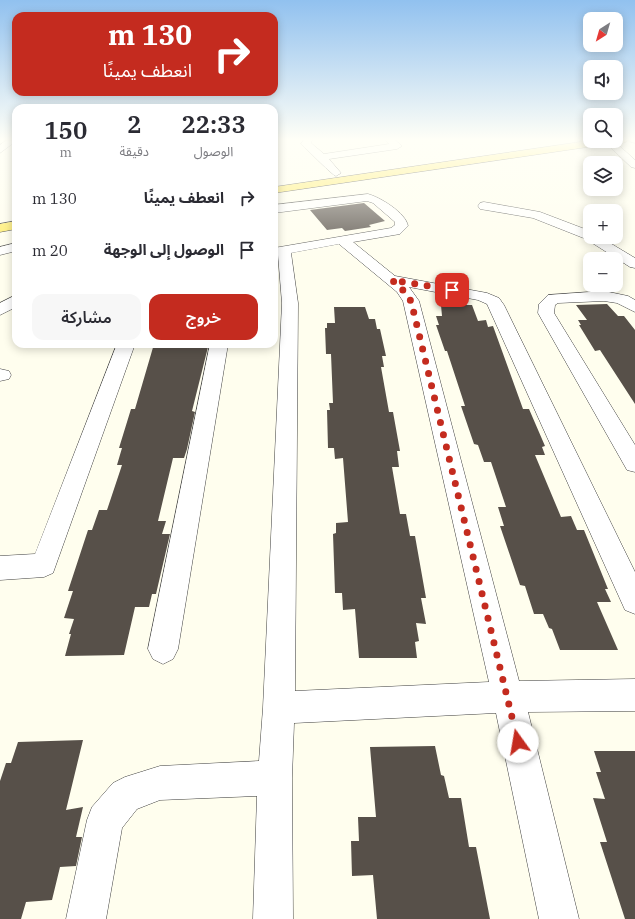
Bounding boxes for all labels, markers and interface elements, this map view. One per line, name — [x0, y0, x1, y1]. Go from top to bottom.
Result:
north arrow — [583, 12, 623, 52]
map controls — [583, 12, 623, 292]
text: 130 m — [108, 16, 192, 53]
icon: right — [206, 28, 258, 80]
text: انعطف يمينًا — [103, 59, 192, 82]
button: sound — [583, 60, 623, 100]
text: 2 — [127, 108, 141, 140]
text: 22:33 — [181, 108, 246, 140]
button: search — [583, 108, 623, 148]
text: 150 — [44, 114, 87, 146]
text: دقيقة — [119, 143, 149, 160]
text: الوصول — [194, 143, 233, 160]
text: m — [60, 144, 72, 161]
button: layers — [583, 156, 623, 196]
icon: right — [236, 187, 258, 209]
text: انعطف يمينًا — [144, 188, 224, 207]
text: 130 m — [32, 189, 77, 208]
button: + — [583, 204, 623, 244]
icon: arrive — [236, 239, 258, 261]
text: الوصول إلى الوجهة — [104, 240, 224, 259]
text: 20 m — [32, 241, 68, 260]
button: − — [583, 252, 623, 292]
pin — [435, 273, 469, 307]
icon: arrive — [441, 279, 463, 301]
button: مشاركة — [32, 294, 141, 340]
button: خروج — [149, 294, 258, 340]
position arrow — [497, 721, 539, 763]

